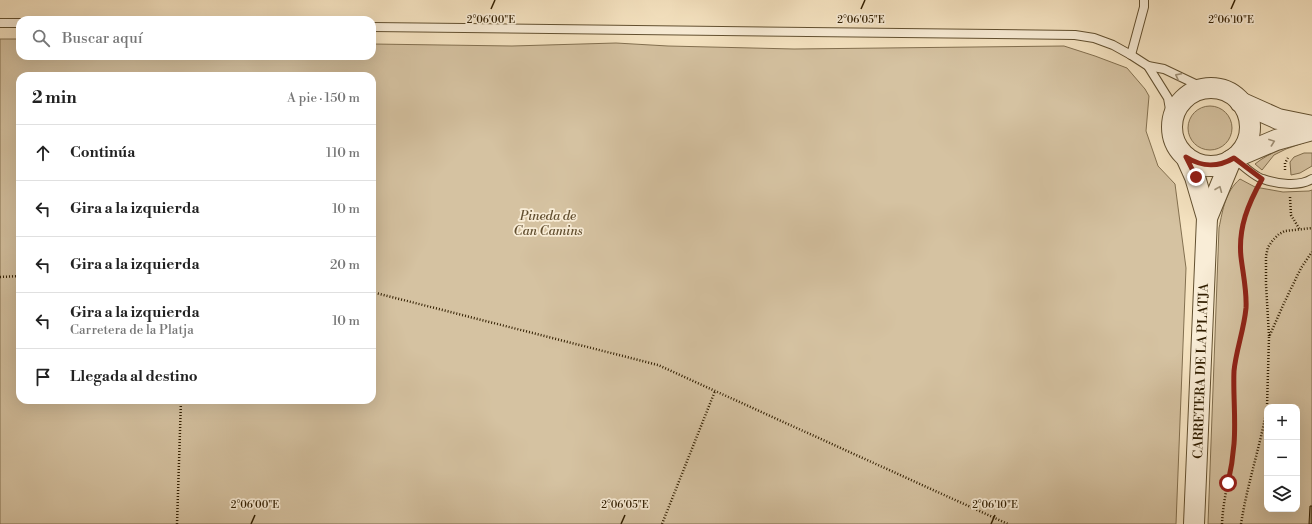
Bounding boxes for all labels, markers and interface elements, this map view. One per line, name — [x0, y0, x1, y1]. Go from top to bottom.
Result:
text: 2°06'00"E — [467, 14, 515, 26]
text: 2°06'05"E — [837, 14, 885, 26]
text: 2°06'10"E — [1208, 14, 1254, 26]
search box — [16, 16, 376, 60]
icon: search — [30, 27, 52, 49]
text: Buscar aquí — [62, 29, 143, 48]
one-way arrow — [1174, 73, 1182, 81]
text: 2 min — [32, 87, 77, 109]
text: A pie · 150 m — [287, 90, 360, 106]
one-way arrow — [1268, 138, 1275, 147]
icon: ahead — [32, 142, 54, 164]
text: Continúa — [70, 143, 135, 162]
text: 110 m — [326, 145, 360, 161]
route end — [1187, 168, 1205, 186]
one-way arrow — [1214, 185, 1222, 193]
icon: left — [32, 198, 54, 220]
text: Gira a la izquierda — [70, 199, 200, 218]
text: 10 m — [332, 201, 360, 217]
park label: Pineda de Can Camins — [513, 208, 583, 239]
icon: left — [32, 254, 54, 276]
text: Gira a la izquierda — [70, 255, 200, 274]
text: 20 m — [330, 257, 360, 273]
street label: CARRETERA DE LA PLATJA — [1190, 282, 1212, 459]
text: Gira a la izquierda — [70, 303, 200, 322]
icon: left — [32, 310, 54, 332]
text: 10 m — [332, 313, 360, 329]
text: Carretera de la Platja — [70, 322, 194, 338]
icon: arrive — [32, 366, 54, 388]
text: Llegada al destino — [70, 367, 198, 386]
map controls — [1264, 404, 1300, 512]
button: + — [1264, 404, 1300, 440]
button: − — [1264, 440, 1300, 476]
route start — [1219, 474, 1237, 492]
button: layers — [1264, 476, 1300, 512]
text: 2°06'00"E — [231, 499, 279, 511]
text: 2°06'05"E — [601, 499, 649, 511]
text: 2°06'10"E — [972, 499, 1018, 511]

